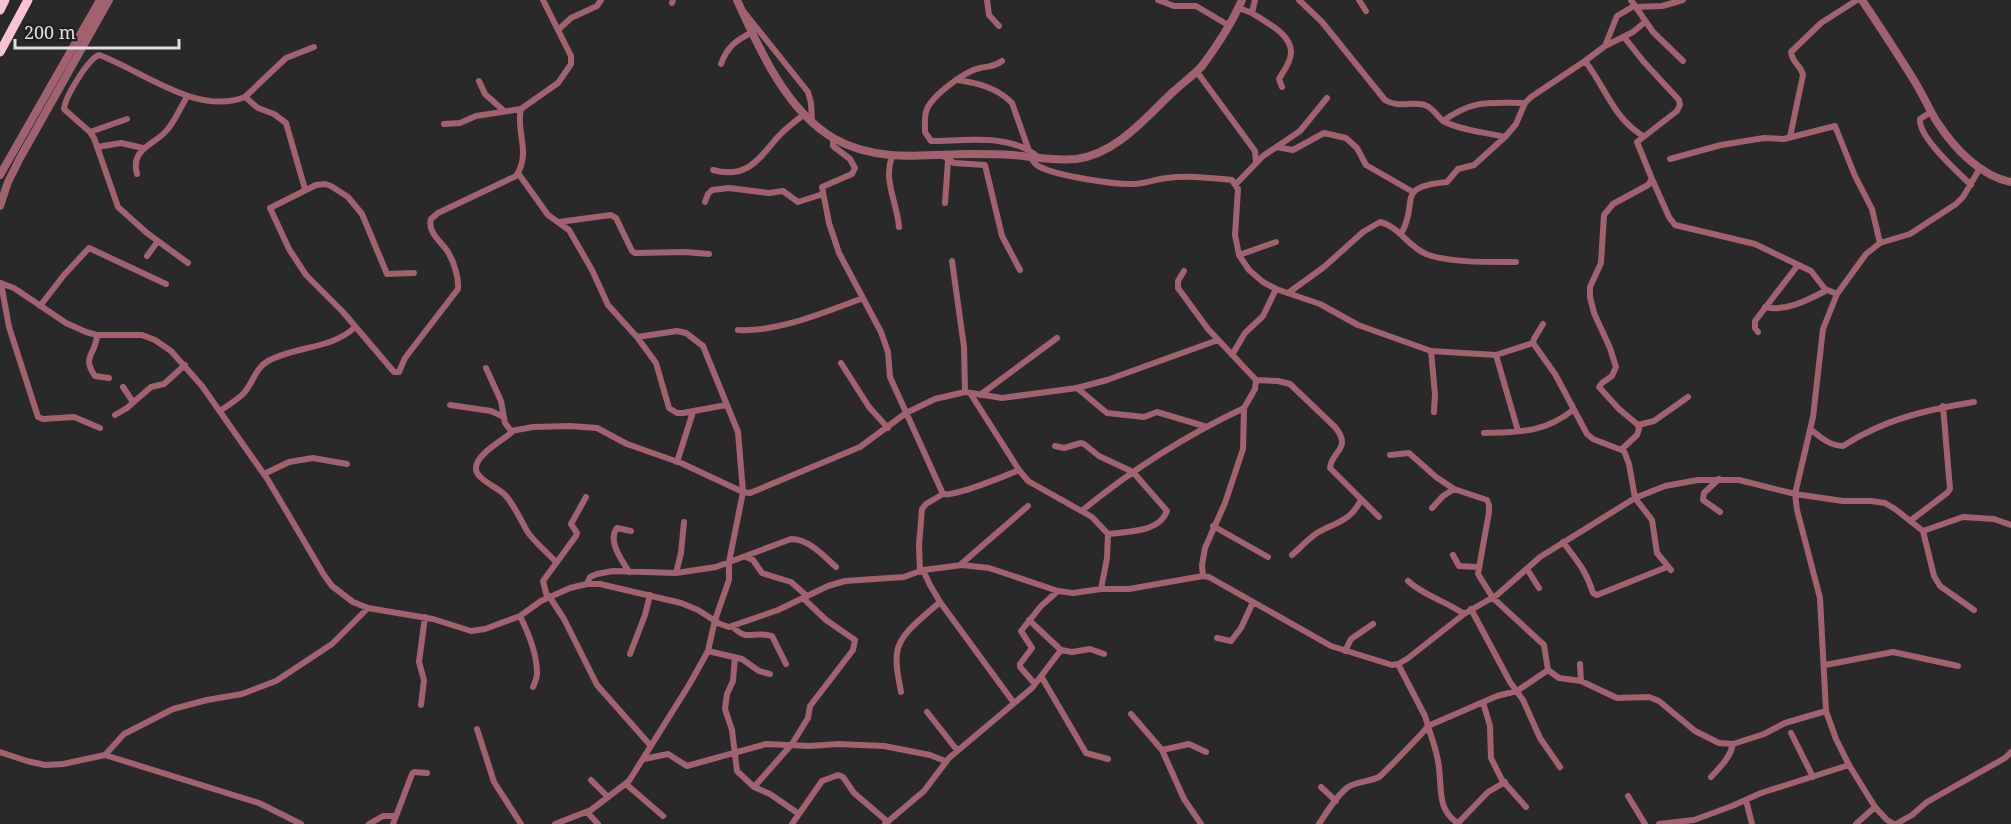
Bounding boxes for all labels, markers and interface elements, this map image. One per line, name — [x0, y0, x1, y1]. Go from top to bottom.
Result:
scale bar — [15, 12, 178, 50]
text: 200 m — [24, 20, 76, 44]

